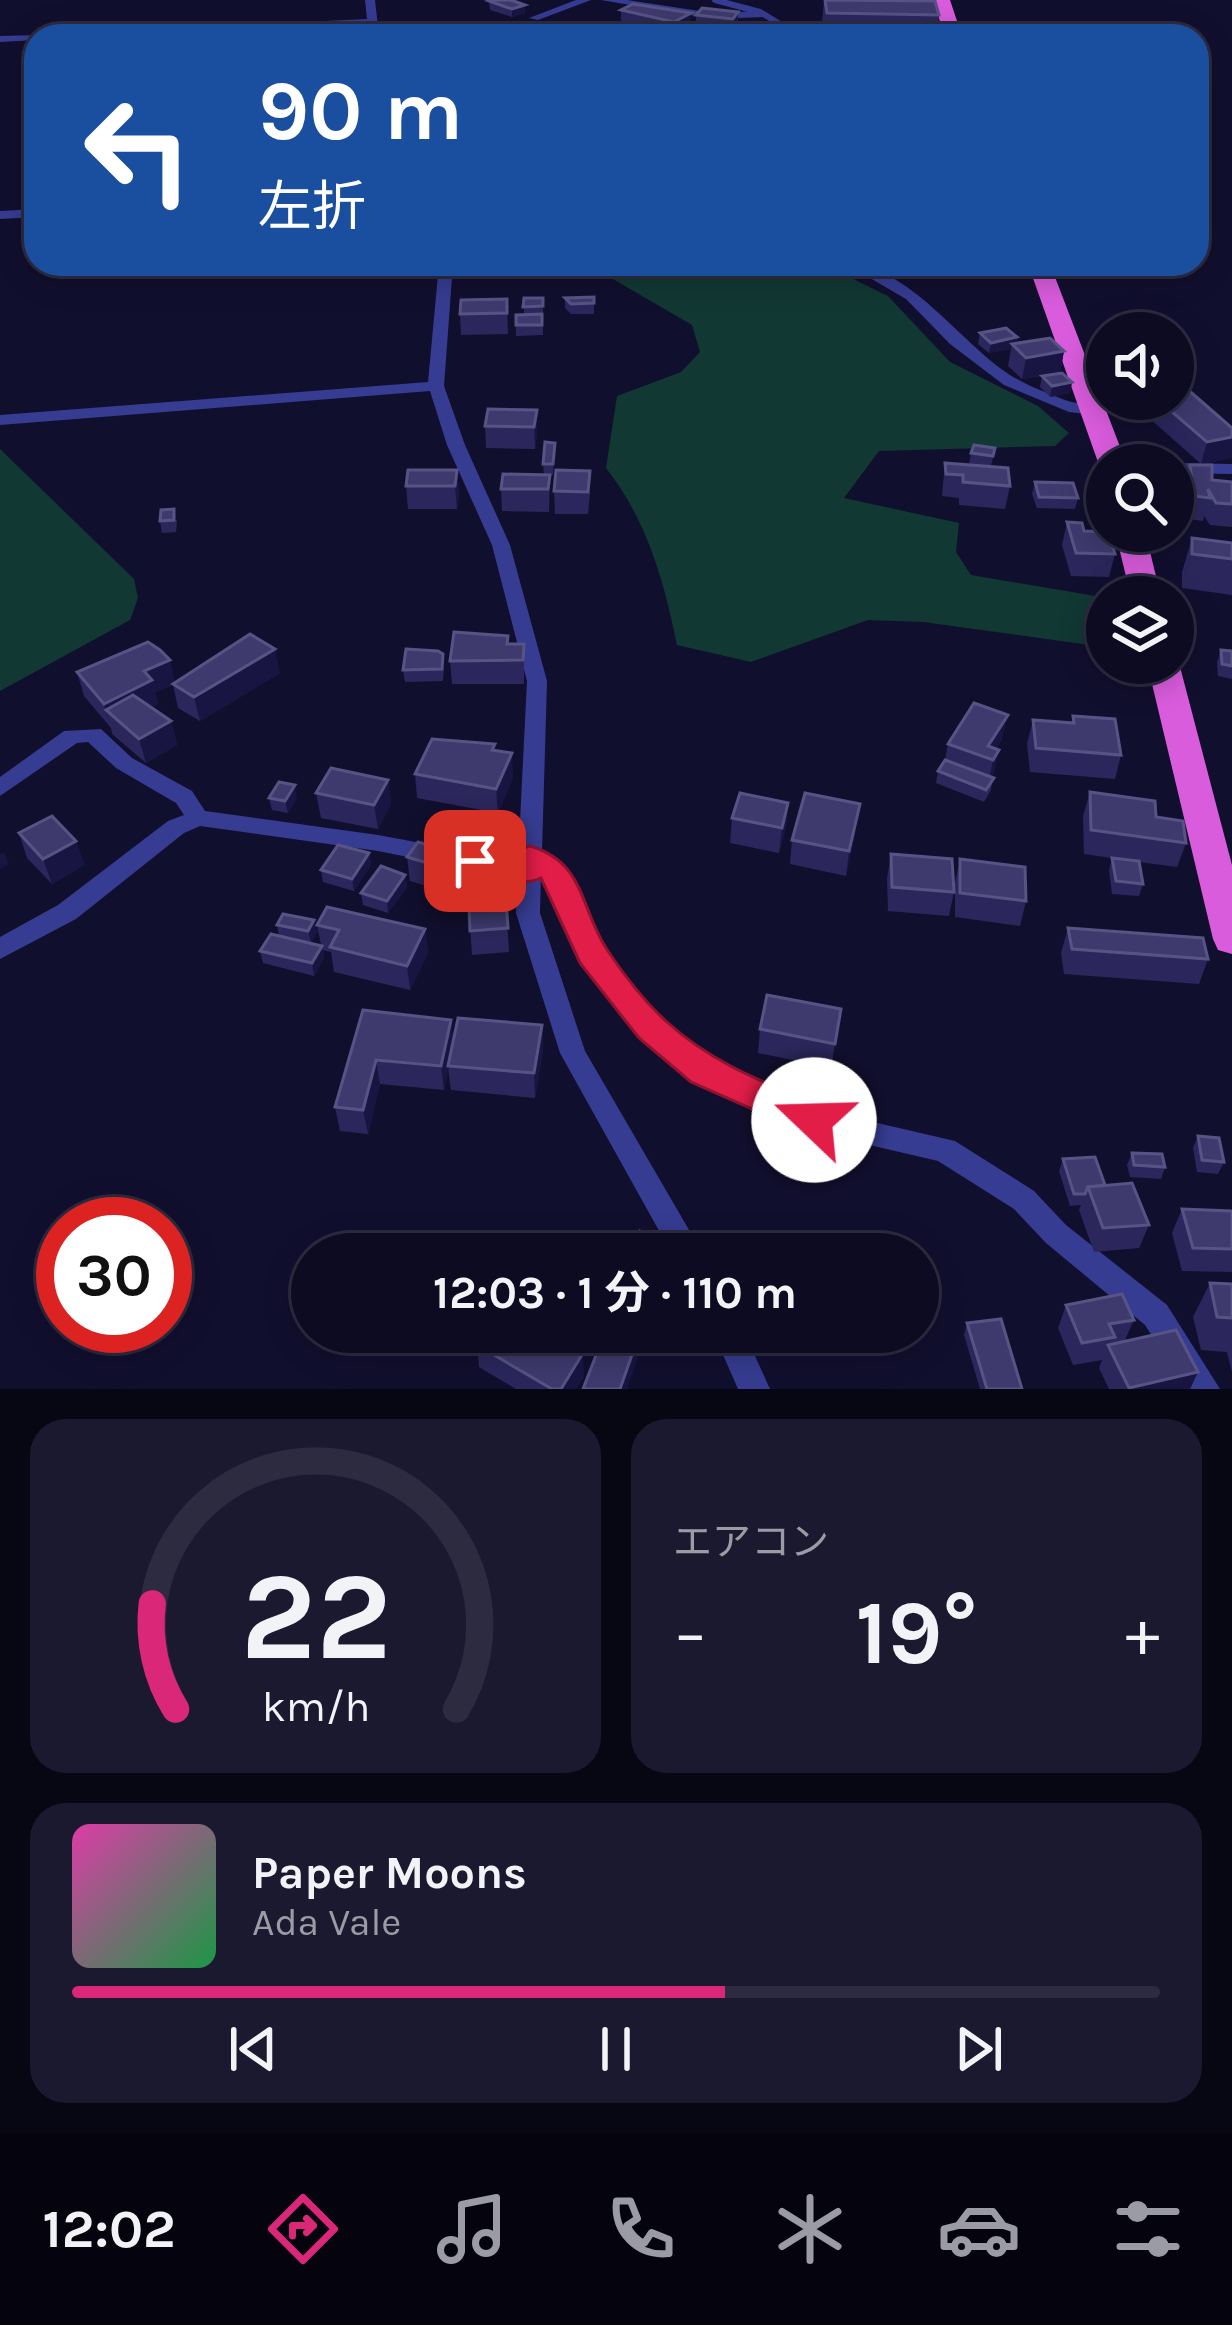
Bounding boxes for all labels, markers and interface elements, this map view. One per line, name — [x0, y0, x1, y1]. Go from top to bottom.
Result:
text: 90 m — [258, 62, 463, 160]
icon: left — [60, 72, 216, 228]
text: 左折 — [258, 175, 366, 239]
map controls — [1086, 312, 1194, 684]
button: sound — [1086, 312, 1194, 420]
button: search — [1086, 444, 1194, 552]
button: layers — [1086, 576, 1194, 684]
pin — [424, 810, 526, 912]
icon: arrive — [442, 828, 508, 894]
position arrow — [751, 1057, 877, 1183]
speed limit sign: 30 — [36, 1197, 192, 1353]
text: 12:03 · 1 分 · 110 m — [433, 1267, 797, 1319]
text: エアコン — [673, 1519, 829, 1565]
text: 22 — [240, 1544, 391, 1689]
text: 19° — [856, 1580, 977, 1686]
text: − — [673, 1594, 708, 1672]
text: + — [1125, 1594, 1160, 1672]
text: km/h — [261, 1682, 370, 1732]
text: Paper Moons — [252, 1847, 527, 1899]
text: Ada Vale — [252, 1899, 401, 1945]
icon: previous — [220, 2016, 286, 2082]
icon: pause — [583, 2016, 649, 2082]
icon: next — [946, 2016, 1012, 2082]
icon: directions — [261, 2187, 345, 2271]
icon: music — [430, 2187, 514, 2271]
icon: phone — [599, 2187, 683, 2271]
icon: climate — [768, 2187, 852, 2271]
icon: car — [937, 2187, 1021, 2271]
icon: filters — [1106, 2187, 1190, 2271]
text: 12:02 — [42, 2197, 176, 2261]

